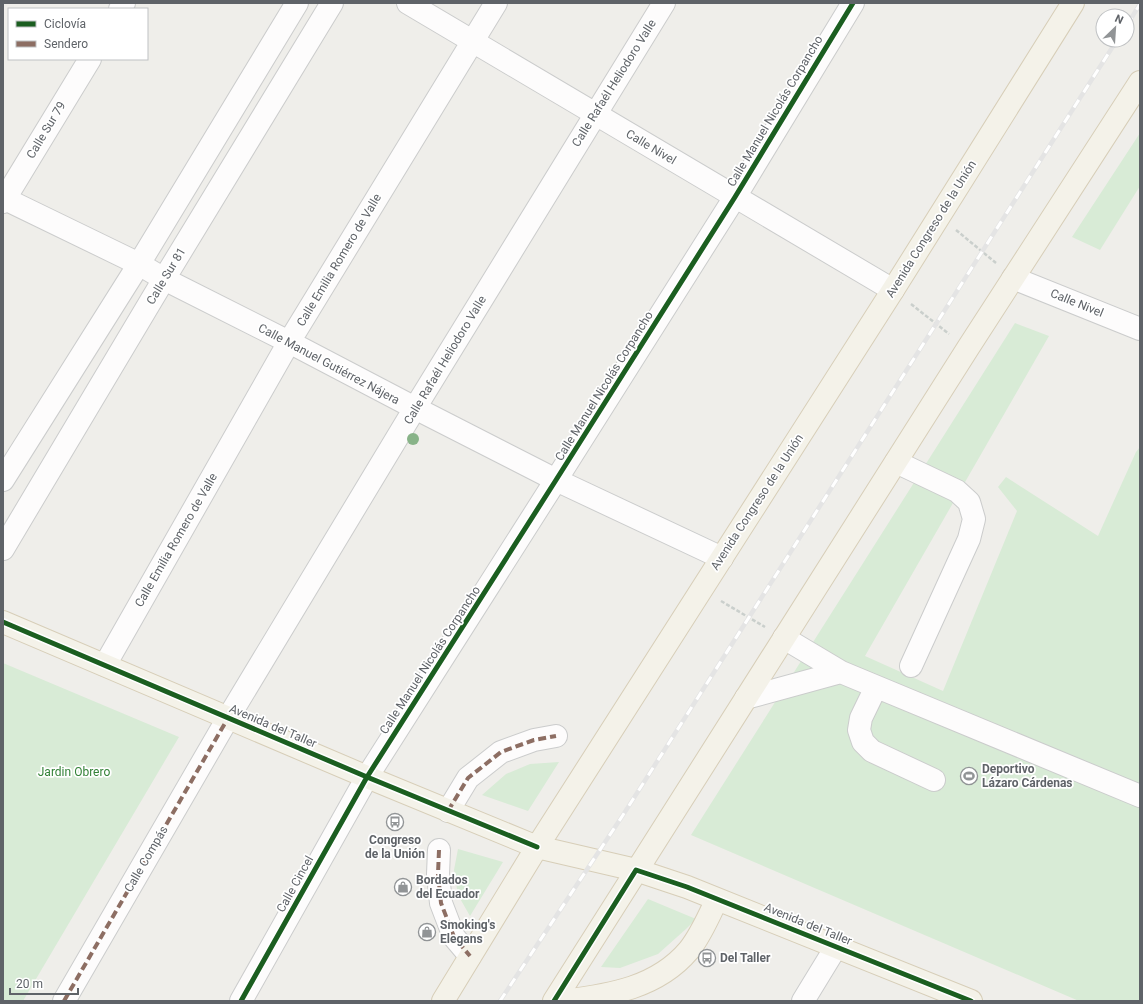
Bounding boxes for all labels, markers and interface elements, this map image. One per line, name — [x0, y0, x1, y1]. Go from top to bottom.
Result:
legend — [8, 8, 148, 60]
north arrow — [1095, 8, 1135, 48]
text: N — [1113, 12, 1125, 27]
text: Ciclovía — [44, 17, 86, 31]
street label: Calle Rafaél Heliodoro Valle — [569, 17, 659, 149]
street label: Calle Manuel Nicolás Corpancho — [724, 33, 826, 189]
text: Sendero — [44, 37, 88, 51]
street label: Calle Sur 79 — [24, 99, 68, 161]
street label: Calle Nivel — [623, 127, 679, 167]
street label: Avenida Congreso de la Unión — [883, 158, 979, 300]
street label: Calle Emilia Romero de Valle — [294, 191, 384, 329]
street label: Calle Sur 81 — [144, 245, 188, 307]
street label: Calle Nivel — [1048, 286, 1106, 320]
street label: Calle Rafaél Heliodoro Valle — [401, 293, 489, 427]
street label: Calle Manuel Nicolás Corpancho — [552, 309, 656, 463]
street label: Calle Manuel Gutiérrez Nájera — [256, 321, 402, 407]
street label: Avenida Congreso de la Unión — [708, 431, 806, 573]
street label: Calle Emilia Romero de Valle — [132, 471, 220, 609]
street label: Calle Manuel Nicolás Corpancho — [377, 583, 483, 737]
street label: Avenida del Taller — [227, 701, 319, 751]
place label: Deportivo Lázaro Cárdenas — [982, 762, 1073, 790]
park label: Jardin Obrero — [38, 765, 110, 779]
sports icon: Deportivo Lázaro Cárdenas — [959, 766, 979, 786]
bus stop icon: Congreso de la Unión — [385, 812, 405, 832]
street label: Calle Compás — [121, 823, 171, 895]
place label: Congreso de la Unión — [365, 833, 425, 861]
street label: Calle Cincel — [274, 853, 316, 915]
place label: Bordados del Ecuador — [416, 873, 480, 901]
shop icon: Bordados del Ecuador — [393, 877, 413, 897]
street label: Avenida del Taller — [762, 900, 854, 948]
place label: Smoking's Elegans — [440, 918, 495, 946]
shop icon: Smoking's Elegans — [417, 922, 437, 942]
bus stop icon: Del Taller — [697, 948, 717, 968]
place label: Del Taller — [720, 951, 771, 965]
scale bar — [10, 970, 78, 996]
text: 20 m — [16, 977, 43, 991]

